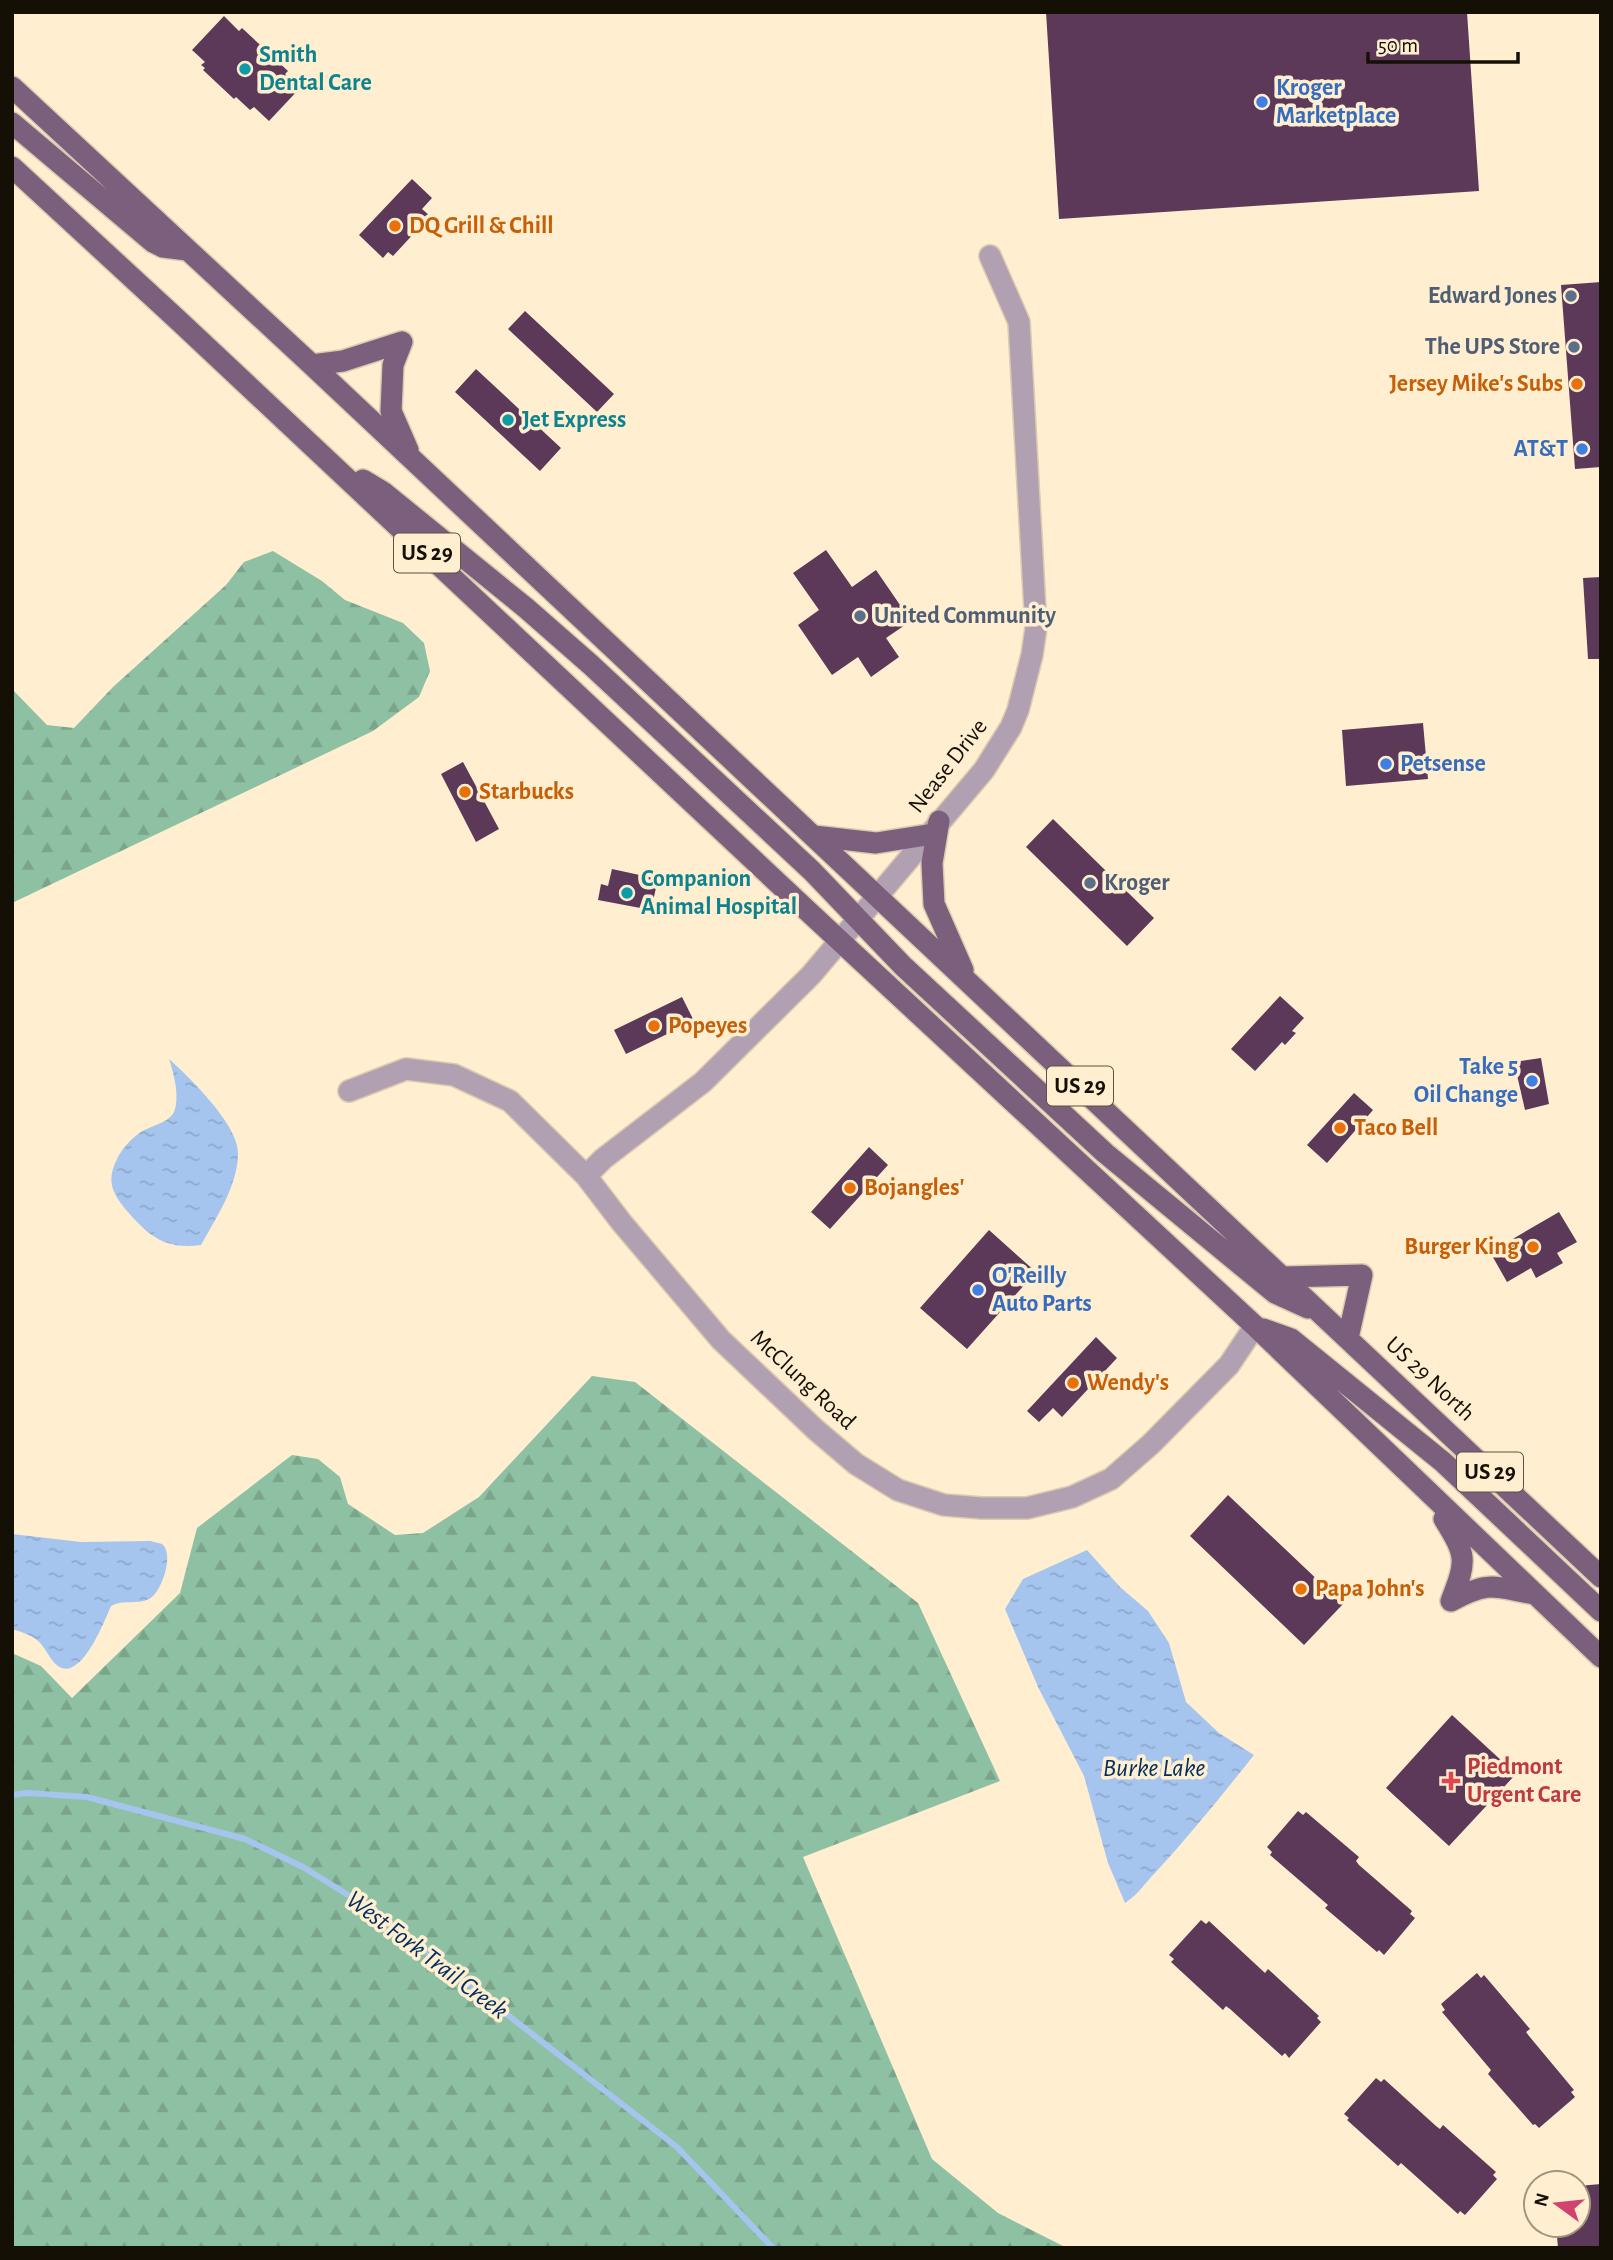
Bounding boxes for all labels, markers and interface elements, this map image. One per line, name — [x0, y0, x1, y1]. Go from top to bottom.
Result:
scale bar — [1368, 21, 1518, 65]
text: 50 m — [1378, 35, 1418, 56]
place label: Smith Dental Care — [259, 43, 372, 95]
marker: Smith Dental Care — [237, 61, 253, 77]
place label: Kroger Marketplace — [1276, 76, 1396, 128]
marker: Kroger Marketplace — [1254, 94, 1270, 110]
place label: DQ Grill & Chill — [409, 214, 554, 238]
marker: DQ Grill & Chill — [387, 218, 403, 234]
place label: Edward Jones — [1428, 284, 1557, 308]
marker: Edward Jones — [1563, 288, 1579, 304]
place label: The UPS Store — [1425, 335, 1560, 359]
marker: The UPS Store — [1566, 339, 1582, 355]
place label: Jersey Mike's Subs — [1389, 372, 1563, 396]
marker: Jersey Mike's Subs — [1569, 376, 1585, 392]
place label: Jet Express — [522, 408, 626, 432]
marker: Jet Express — [500, 412, 516, 428]
place label: AT&T — [1514, 437, 1568, 461]
marker: AT&T — [1574, 441, 1590, 457]
road number: US 29 — [394, 534, 460, 572]
place label: United Community — [874, 604, 1056, 628]
marker: United Community — [852, 608, 868, 624]
street label: Nease Drive — [904, 715, 992, 817]
place label: Petsense — [1400, 752, 1486, 776]
marker: Petsense — [1378, 756, 1394, 772]
place label: Starbucks — [479, 780, 574, 804]
marker: Starbucks — [457, 784, 473, 800]
place label: Companion Animal Hospital — [641, 867, 797, 919]
place label: Kroger — [1104, 871, 1170, 895]
marker: Kroger — [1082, 875, 1098, 891]
marker: Companion Animal Hospital — [619, 885, 635, 901]
place label: Popeyes — [668, 1014, 747, 1038]
marker: Popeyes — [646, 1018, 662, 1034]
place label: Take 5 Oil Change — [1414, 1055, 1518, 1107]
road number: US 29 — [1047, 1066, 1113, 1106]
marker: Take 5 Oil Change — [1524, 1073, 1540, 1089]
place label: Taco Bell — [1354, 1116, 1438, 1140]
marker: Taco Bell — [1332, 1120, 1348, 1136]
place label: Bojangles' — [864, 1176, 964, 1200]
marker: Bojangles' — [842, 1180, 858, 1196]
place label: Burger King — [1404, 1235, 1520, 1259]
marker: Burger King — [1525, 1239, 1541, 1255]
place label: O'Reilly Auto Parts — [992, 1264, 1092, 1316]
marker: O'Reilly Auto Parts — [970, 1282, 986, 1298]
street label: McClung Road — [746, 1326, 860, 1434]
street label: US 29 North — [1381, 1332, 1479, 1426]
place label: Wendy's — [1087, 1371, 1169, 1395]
marker: Wendy's — [1065, 1375, 1081, 1391]
road number: US 29 — [1457, 1452, 1523, 1492]
place label: Papa John's — [1315, 1577, 1424, 1601]
marker: Papa John's — [1293, 1581, 1309, 1597]
water label: Burke Lake — [1103, 1755, 1205, 1781]
place label: Piedmont Urgent Care — [1467, 1755, 1581, 1807]
marker: Piedmont Urgent Care — [1441, 1771, 1461, 1791]
water label: West Fork Trail Creek — [341, 1886, 513, 2024]
north arrow — [1522, 2169, 1592, 2239]
text: N — [1531, 2191, 1553, 2209]

